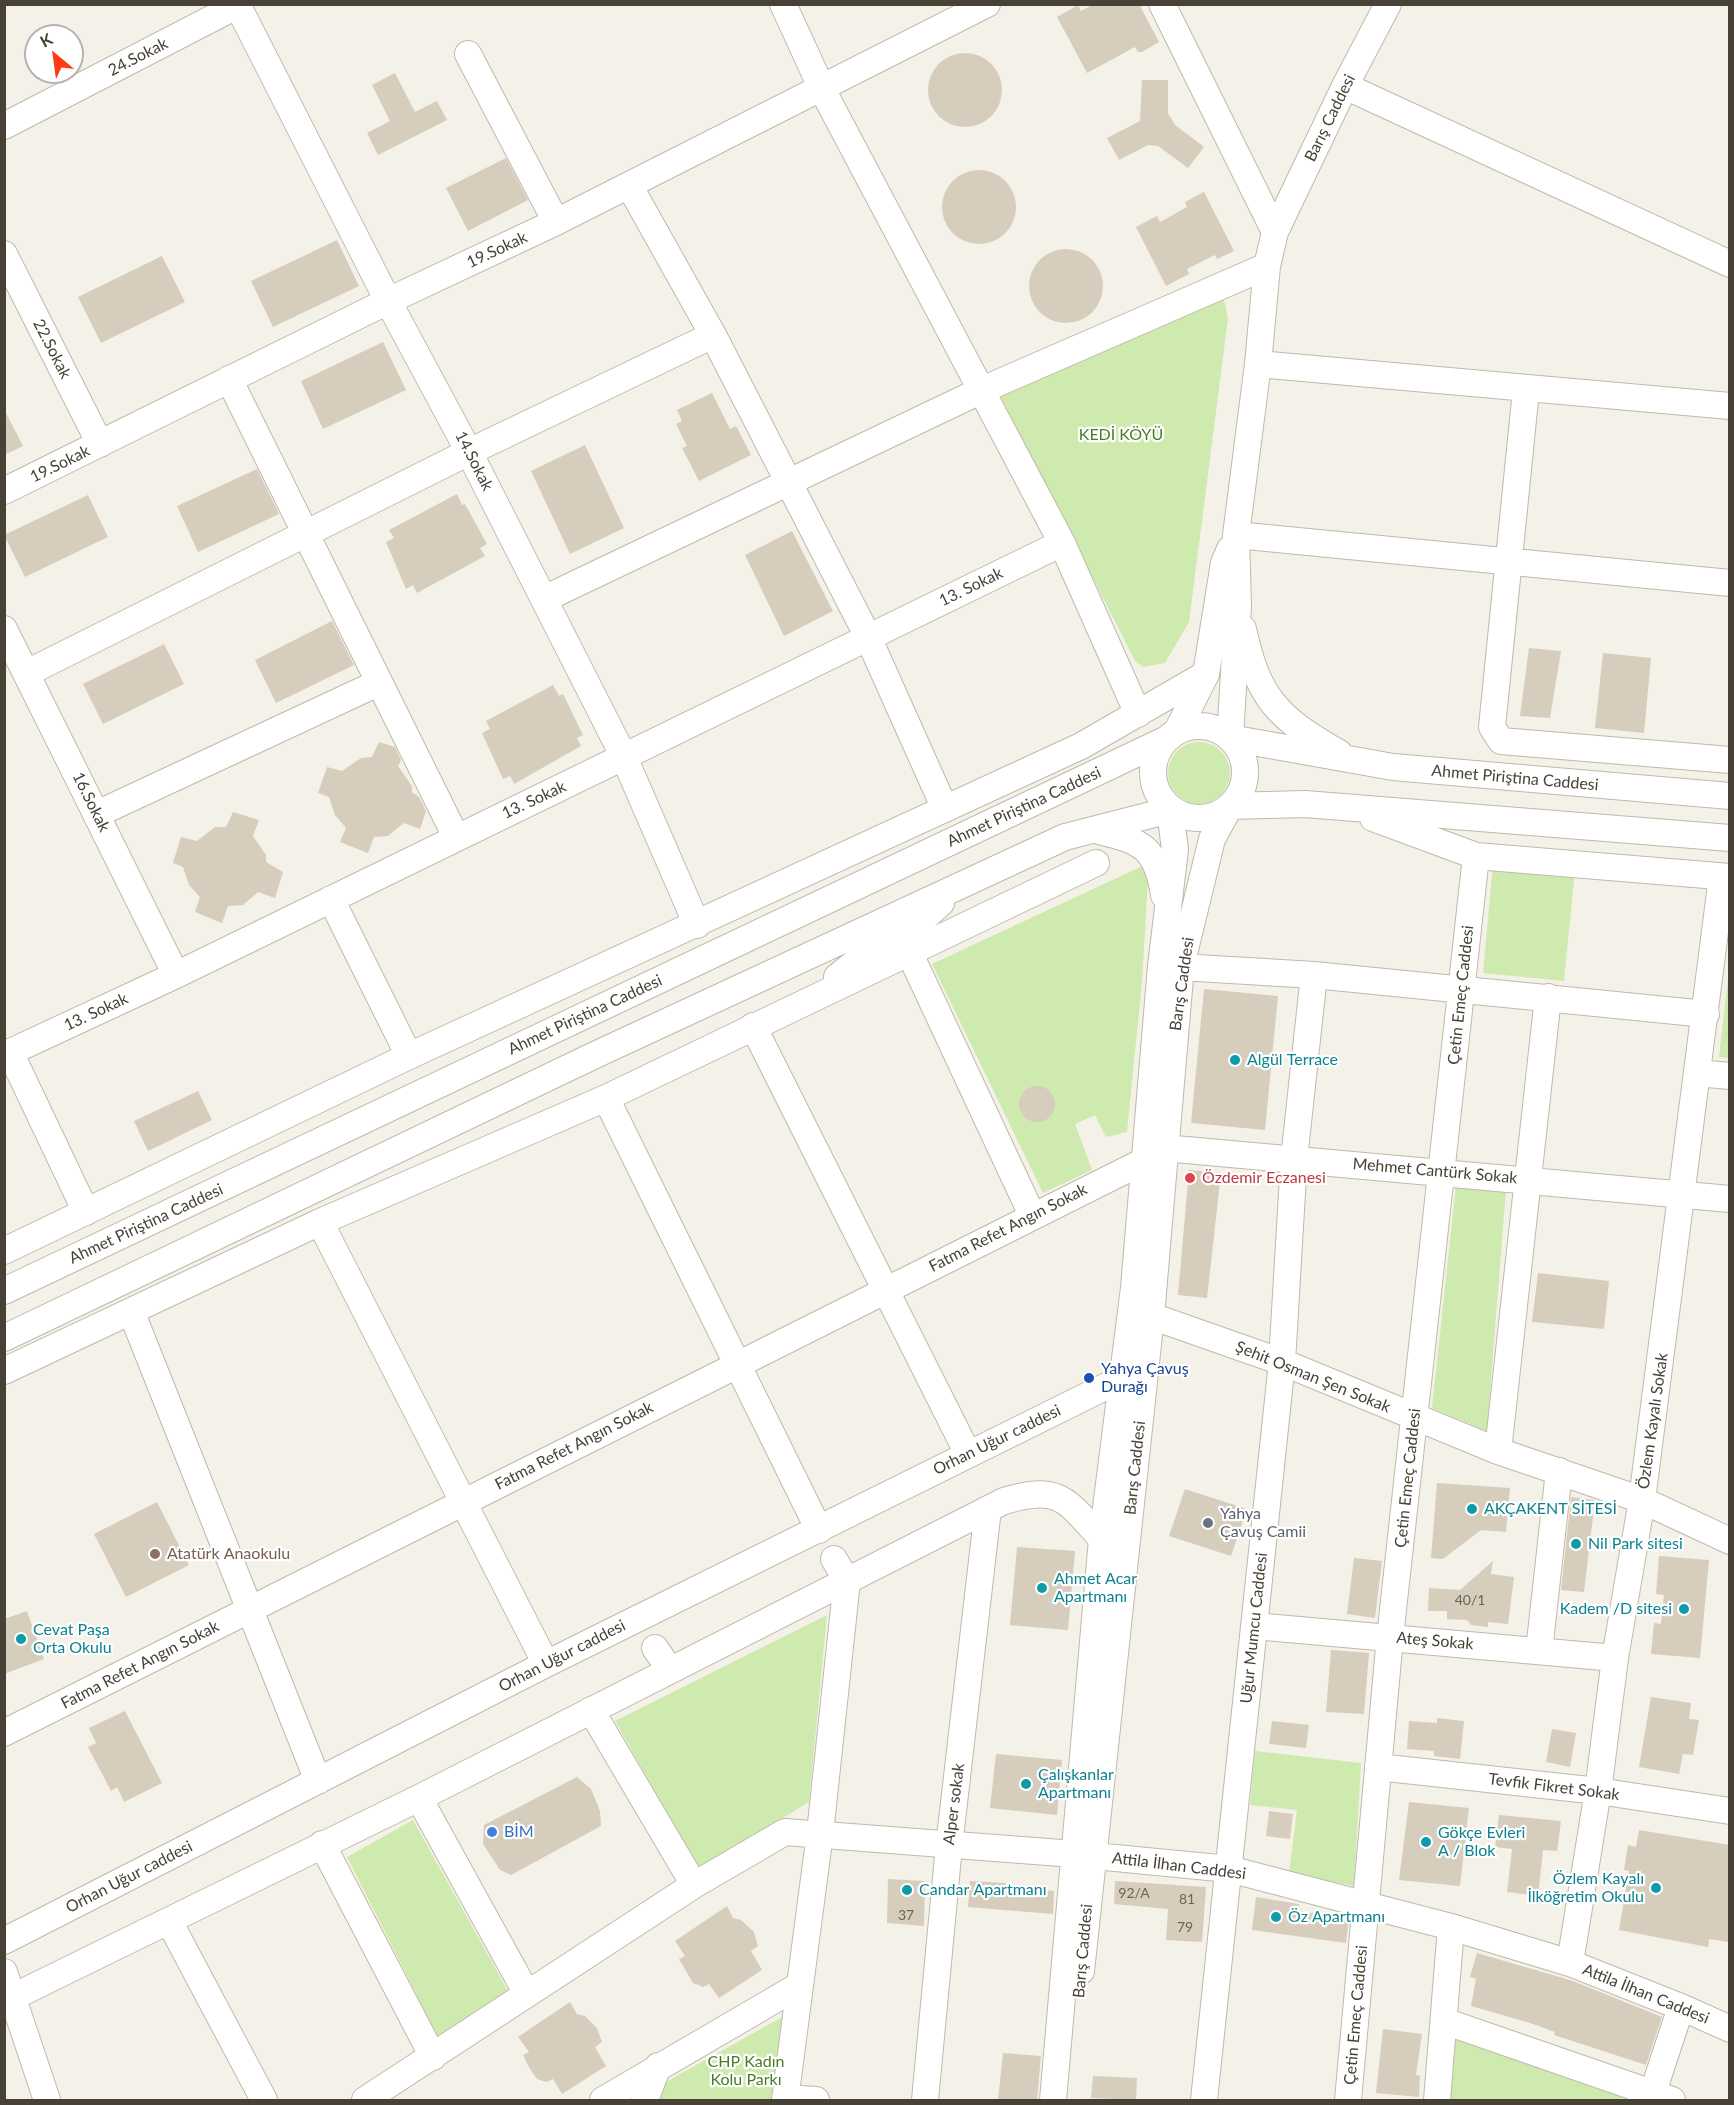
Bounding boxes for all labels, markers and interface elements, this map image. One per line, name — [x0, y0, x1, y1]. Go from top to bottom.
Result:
north arrow — [24, 24, 84, 84]
text: K — [37, 29, 55, 51]
street label: 24.Sokak — [105, 34, 171, 80]
street label: Barış Caddesi — [1301, 71, 1359, 165]
street label: 19.Sokak — [464, 228, 530, 272]
street label: 22.Sokak — [29, 316, 75, 382]
park label: KEDİ KÖYÜ — [1079, 425, 1163, 445]
street label: 14.Sokak — [451, 428, 497, 494]
street label: 19.Sokak — [27, 441, 93, 487]
street label: 13. Sokak — [936, 563, 1006, 611]
street label: Ahmet Piriştina Caddesi — [1431, 761, 1599, 795]
street label: Ahmet Piriştina Caddesi — [944, 763, 1104, 851]
street label: 16.Sokak — [68, 769, 114, 835]
street label: 13. Sokak — [499, 777, 569, 823]
street label: Çetin Emeç Caddesi — [1444, 924, 1478, 1066]
street label: Barış Caddesi — [1166, 936, 1198, 1032]
street label: Ahmet Piriştina Caddesi — [505, 971, 665, 1059]
street label: 13. Sokak — [61, 989, 131, 1035]
place label: Algül Terrace — [1247, 1050, 1338, 1070]
marker: Algül Terrace — [1228, 1053, 1242, 1067]
street label: Mehmet Cantürk Sokak — [1352, 1154, 1518, 1188]
place label: Özdemir Eczanesi — [1202, 1168, 1326, 1188]
marker: Özdemir Eczanesi — [1183, 1171, 1197, 1185]
street label: Ahmet Piriştina Caddesi — [66, 1180, 226, 1268]
street label: Fatma Refet Angın Sokak — [926, 1180, 1090, 1276]
street label: Şehit Osman Şen Sokak — [1233, 1337, 1393, 1417]
street label: Özlem Kayalı Sokak — [1634, 1352, 1672, 1490]
place label: Yahya Çavuş Durağı — [1101, 1359, 1189, 1397]
marker: Yahya Çavuş Durağı — [1082, 1371, 1096, 1385]
street label: Fatma Refet Angın Sokak — [492, 1398, 656, 1494]
street label: Orhan Uğur caddesi — [930, 1401, 1064, 1479]
street label: Çetin Emeç Caddesi — [1391, 1407, 1425, 1549]
street label: Barış Caddesi — [1121, 1420, 1149, 1516]
place label: AKÇAKENT SİTESİ — [1484, 1499, 1617, 1519]
marker: AKÇAKENT SİTESİ — [1465, 1502, 1479, 1516]
place label: Yahya Çavuş Camii — [1220, 1504, 1306, 1542]
marker: Yahya Çavuş Camii — [1201, 1516, 1215, 1530]
place label: Nil Park sitesi — [1588, 1534, 1683, 1554]
marker: Nil Park sitesi — [1569, 1537, 1583, 1551]
place label: Atatürk Anaokulu — [167, 1544, 290, 1564]
marker: Atatürk Anaokulu — [148, 1547, 162, 1561]
street label: Uğur Mumcu Caddesi — [1237, 1552, 1271, 1704]
place label: Ahmet Acar Apartmanı — [1054, 1569, 1137, 1607]
marker: Ahmet Acar Apartmanı — [1035, 1581, 1049, 1595]
house number: 40/1 — [1455, 1592, 1485, 1608]
place label: Kadem /D sitesi — [1560, 1599, 1672, 1619]
marker: Kadem /D sitesi — [1677, 1602, 1691, 1616]
street label: Orhan Uğur caddesi — [495, 1616, 629, 1696]
street label: Fatma Refet Angın Sokak — [58, 1617, 222, 1713]
place label: Cevat Paşa Orta Okulu — [33, 1620, 112, 1658]
street label: Ateş Sokak — [1396, 1628, 1474, 1654]
marker: Cevat Paşa Orta Okulu — [14, 1632, 28, 1646]
street label: Alper sokak — [939, 1762, 969, 1846]
place label: Çalışkanlar Apartmanı — [1038, 1765, 1114, 1803]
street label: Tevfik Fikret Sokak — [1487, 1769, 1621, 1805]
marker: Çalışkanlar Apartmanı — [1019, 1777, 1033, 1791]
place label: BİM — [504, 1822, 534, 1842]
place label: Gökçe Evleri A / Blok — [1438, 1823, 1525, 1861]
marker: BİM — [485, 1825, 499, 1839]
marker: Gökçe Evleri A / Blok — [1419, 1835, 1433, 1849]
street label: Orhan Uğur caddesi — [62, 1837, 196, 1917]
street label: Attila İlhan Caddesi — [1111, 1848, 1247, 1884]
place label: Özlem Kayalı İlköğretim Okulu — [1527, 1869, 1644, 1907]
place label: Candar Apartmanı — [919, 1880, 1047, 1900]
marker: Özlem Kayalı İlköğretim Okulu — [1649, 1881, 1663, 1895]
marker: Candar Apartmanı — [900, 1883, 914, 1897]
house number: 92/A — [1118, 1885, 1150, 1901]
house number: 81 — [1179, 1891, 1195, 1907]
street label: Barış Caddesi — [1069, 1903, 1097, 1999]
house number: 37 — [898, 1907, 914, 1923]
place label: Öz Apartmanı — [1288, 1907, 1385, 1927]
marker: Öz Apartmanı — [1269, 1910, 1283, 1924]
house number: 79 — [1177, 1919, 1193, 1935]
street label: Çetin Emeç Caddesi — [1340, 1944, 1372, 2086]
street label: Attila İlhan Caddesi — [1580, 1960, 1712, 2028]
park label: CHP Kadın Kolu Parkı — [708, 2052, 784, 2090]

